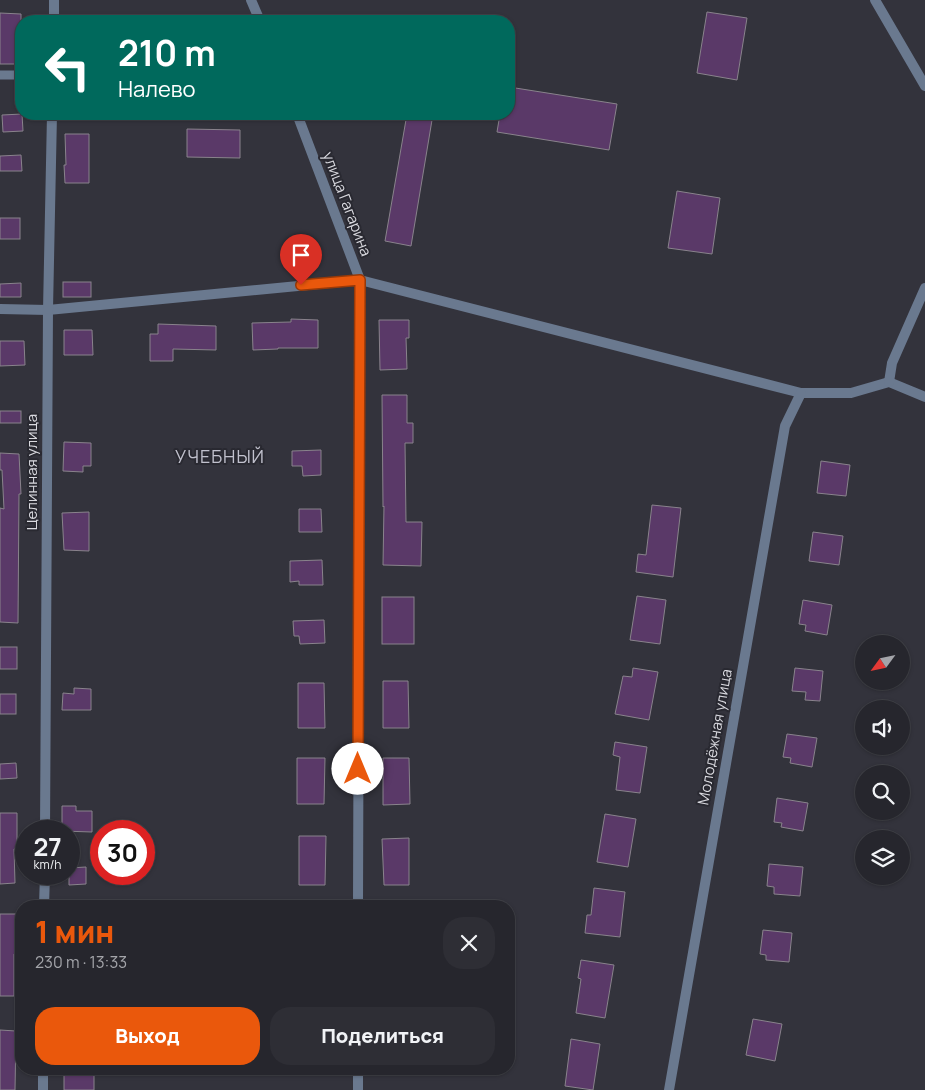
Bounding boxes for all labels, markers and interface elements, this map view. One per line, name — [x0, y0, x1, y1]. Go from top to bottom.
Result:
text: 210 m — [118, 29, 216, 77]
icon: left — [35, 35, 100, 100]
text: Налево — [118, 74, 196, 104]
street label: улица Гагарина — [318, 149, 377, 259]
pin — [280, 234, 322, 285]
icon: arrive — [287, 241, 315, 269]
street label: Целинная улица — [21, 414, 42, 530]
district label: УЧЕБНЫЙ — [175, 444, 265, 468]
north arrow — [855, 635, 910, 690]
map controls — [855, 635, 910, 885]
street label: Молодёжная улица — [692, 667, 737, 807]
button: sound — [855, 700, 910, 755]
position arrow — [331, 742, 383, 794]
button: search — [855, 765, 910, 820]
speed limit sign: 30 — [90, 820, 155, 885]
text: 27 — [33, 829, 62, 864]
button: layers — [855, 830, 910, 885]
text: km/h — [34, 856, 61, 873]
text: 1 мин — [35, 911, 114, 952]
button: close — [443, 917, 495, 969]
text: 230 m · 13:33 — [35, 951, 127, 973]
button: Выход — [35, 1007, 260, 1065]
button: Поделиться — [270, 1007, 495, 1065]

